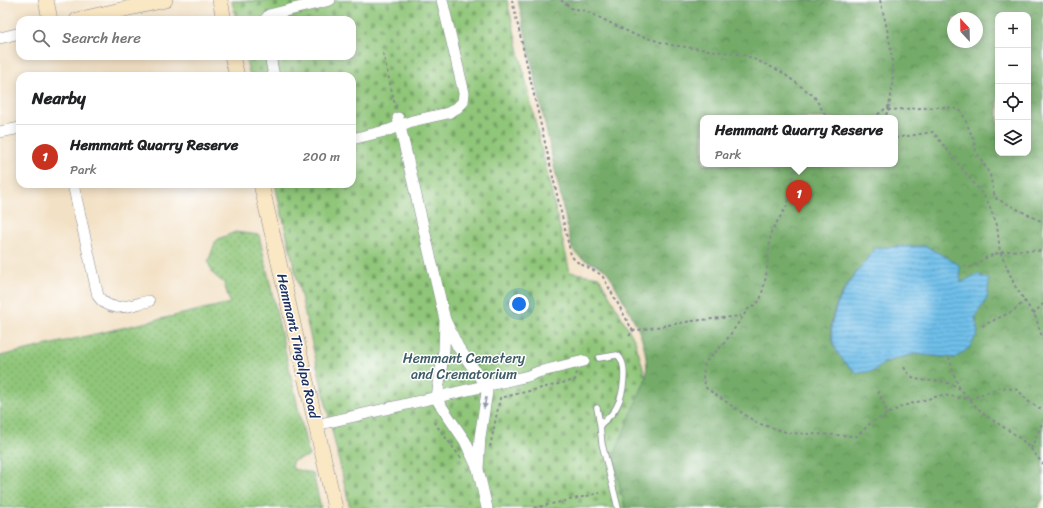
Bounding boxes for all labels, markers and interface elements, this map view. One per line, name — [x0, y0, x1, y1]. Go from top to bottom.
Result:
north arrow — [947, 12, 983, 48]
map controls — [995, 12, 1031, 156]
button: + — [995, 12, 1031, 48]
search box — [16, 16, 356, 60]
text: Search here — [62, 25, 141, 51]
icon: search — [30, 27, 52, 49]
button: − — [995, 48, 1031, 84]
text: Nearby — [32, 83, 86, 113]
button: locate — [995, 84, 1031, 120]
popup — [700, 115, 898, 167]
text: Hemmant Quarry Reserve — [715, 117, 883, 143]
button: layers — [995, 120, 1031, 156]
text: Hemmant Quarry Reserve — [70, 132, 239, 158]
text: Park — [715, 143, 741, 166]
text: 1 — [42, 145, 48, 168]
text: 200 m — [303, 145, 340, 168]
text: Park — [70, 158, 97, 181]
pin: 1 — [786, 180, 812, 213]
street label: Hemmant Tingalpa Road — [269, 271, 327, 423]
your location — [509, 294, 529, 314]
park label: Hemmant Cemetery and Crematorium — [403, 346, 526, 387]
one-way arrow — [482, 396, 488, 409]

